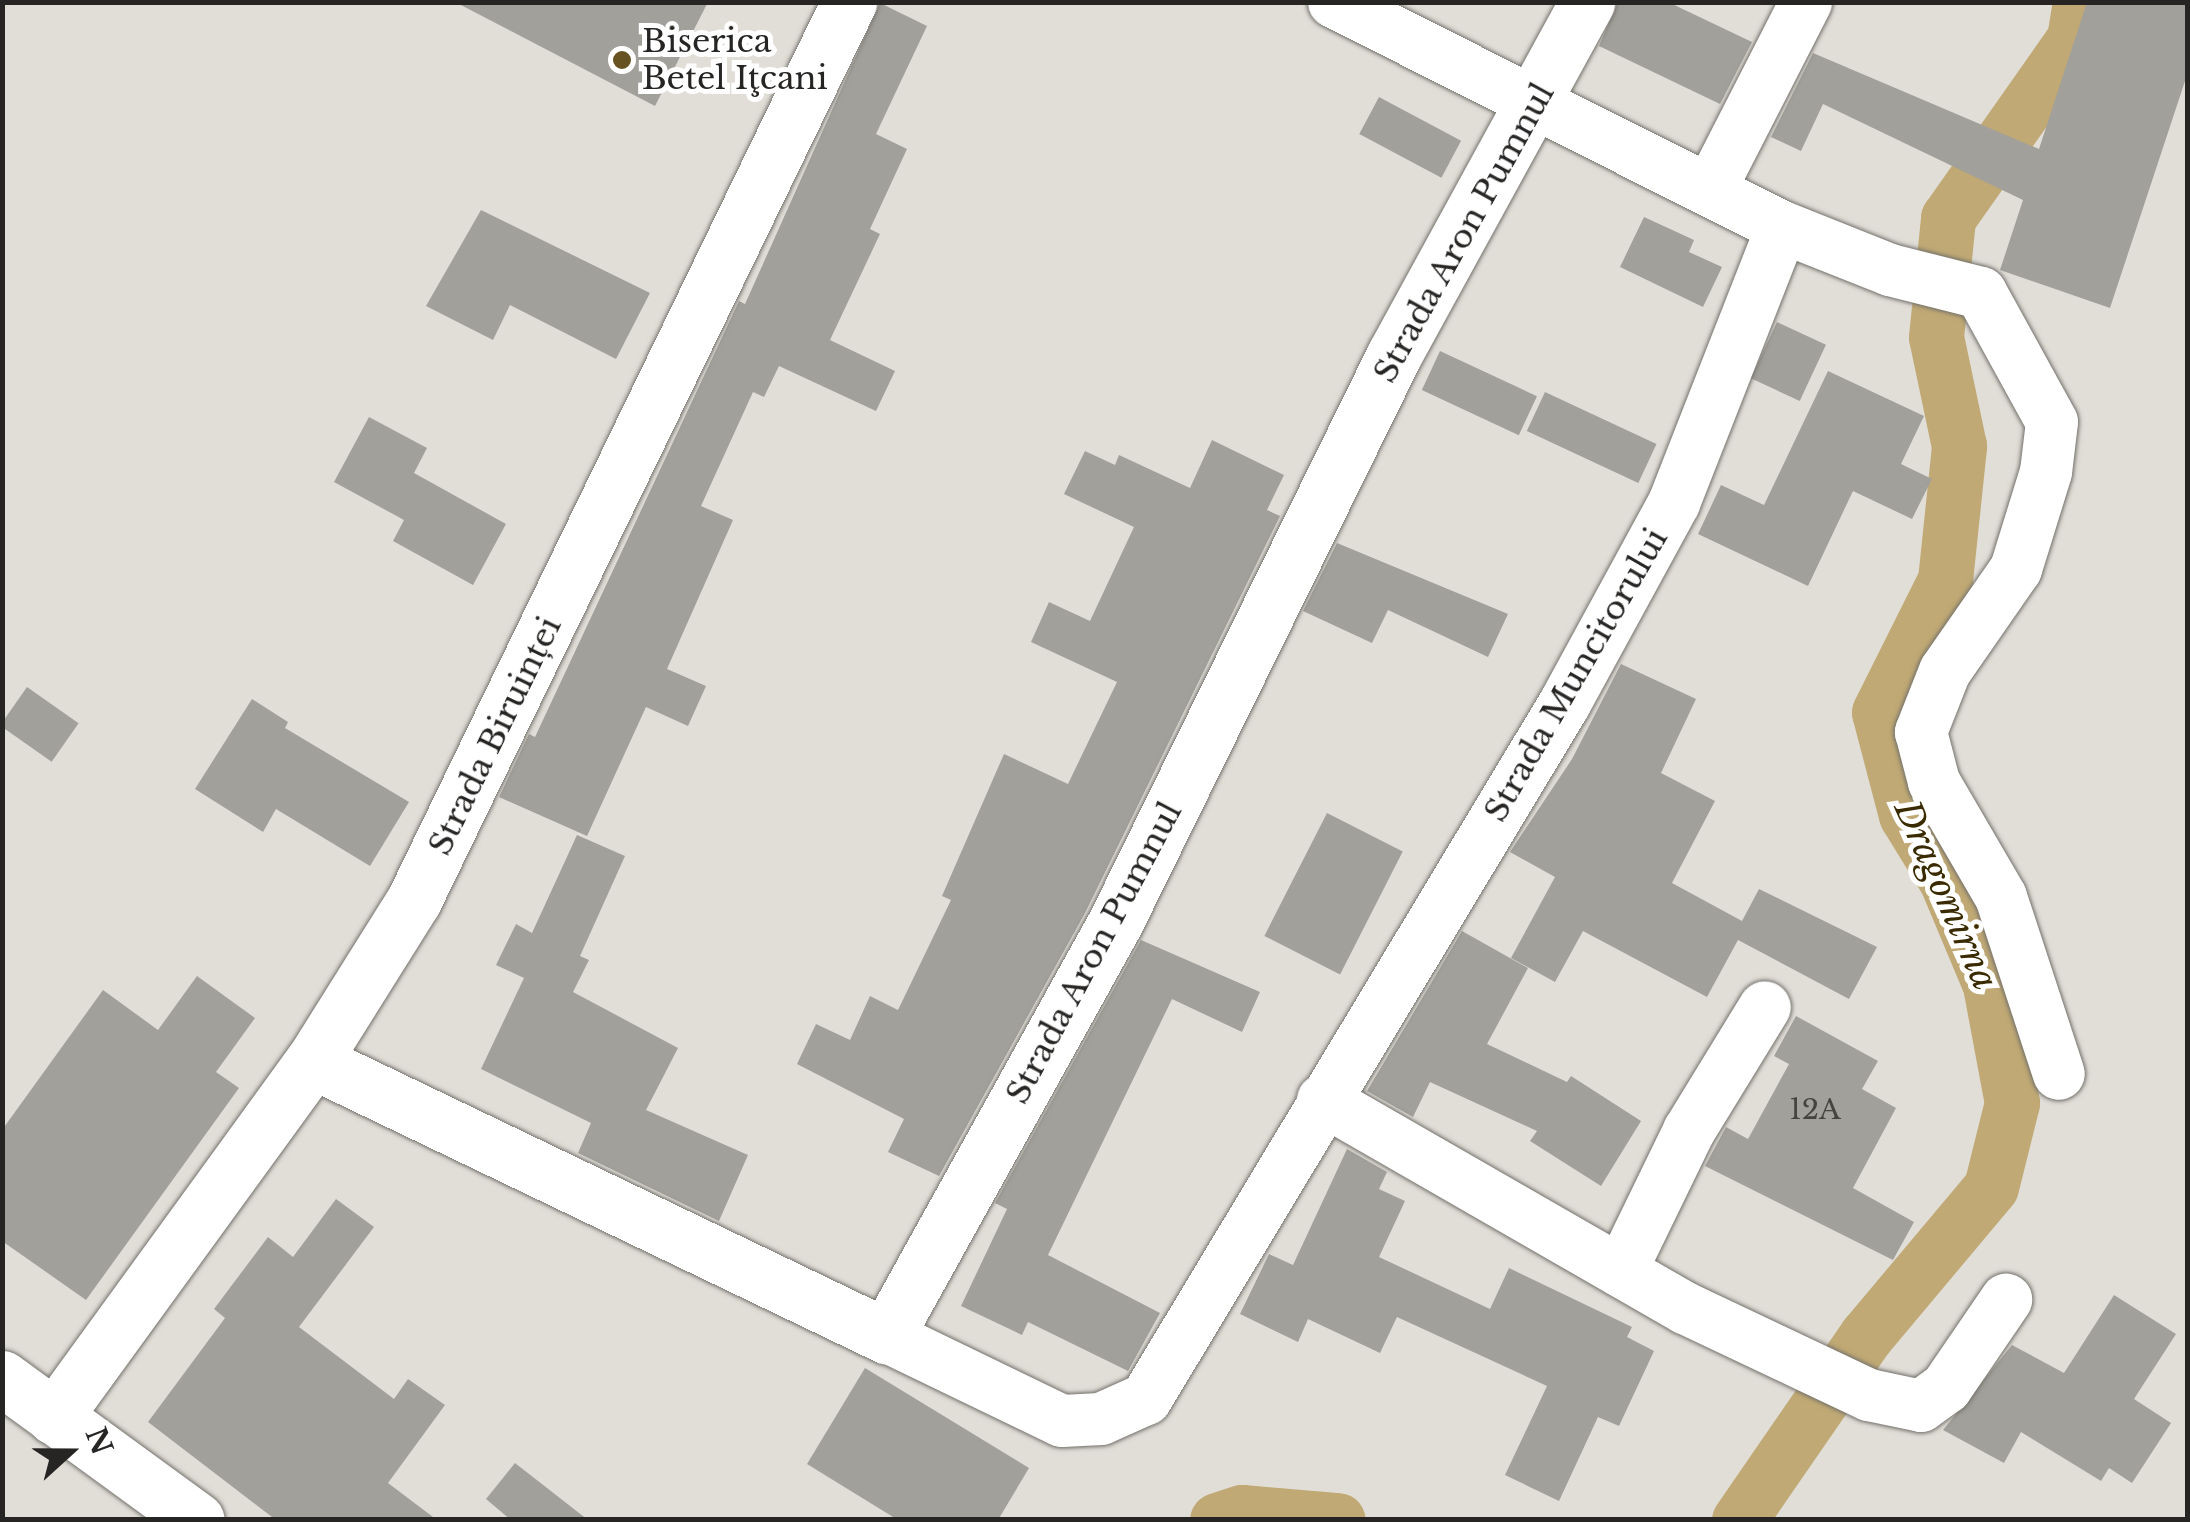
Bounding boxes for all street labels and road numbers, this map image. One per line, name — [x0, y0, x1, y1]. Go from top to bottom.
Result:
street label: Strada Aron Pumnul — [1365, 76, 1563, 390]
street label: Strada Muncitorului — [1476, 521, 1676, 829]
street label: Strada Biruinței — [421, 610, 569, 862]
street label: Strada Aron Pumnul — [998, 795, 1190, 1111]

